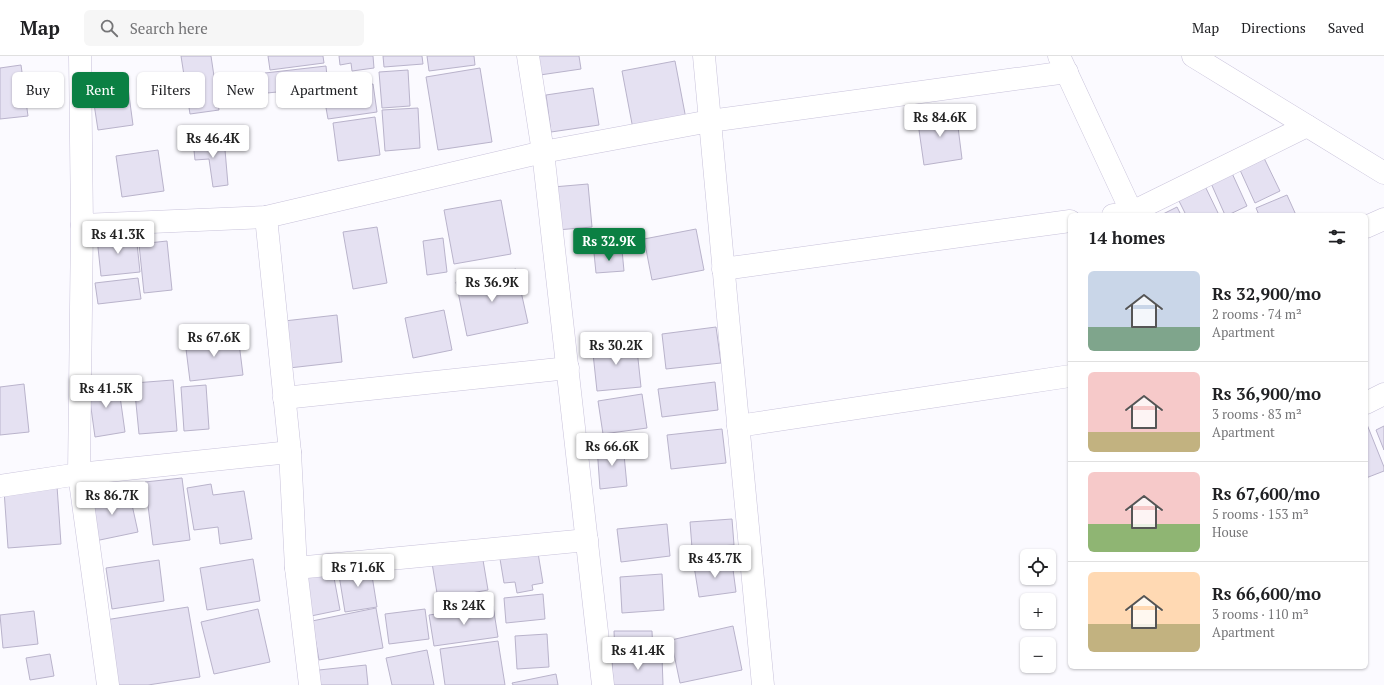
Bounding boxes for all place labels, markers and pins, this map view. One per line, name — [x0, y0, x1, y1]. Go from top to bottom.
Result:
pin: Rs 84.6K — [899, 104, 981, 138]
pin: Rs 46.4K — [172, 125, 254, 159]
pin: Rs 41.3K — [77, 221, 159, 255]
pin: Rs 32.9K — [568, 228, 650, 262]
pin: Rs 36.9K — [451, 269, 533, 303]
pin: Rs 67.6K — [173, 324, 255, 358]
pin: Rs 30.2K — [575, 332, 657, 366]
pin: Rs 41.5K — [65, 375, 147, 409]
pin: Rs 66.6K — [571, 433, 653, 467]
pin: Rs 86.7K — [71, 482, 153, 516]
pin: Rs 43.7K — [674, 545, 756, 579]
pin: Rs 71.6K — [317, 554, 399, 588]
pin: Rs 24K — [431, 592, 497, 626]
pin: Rs 41.4K — [597, 637, 679, 671]

